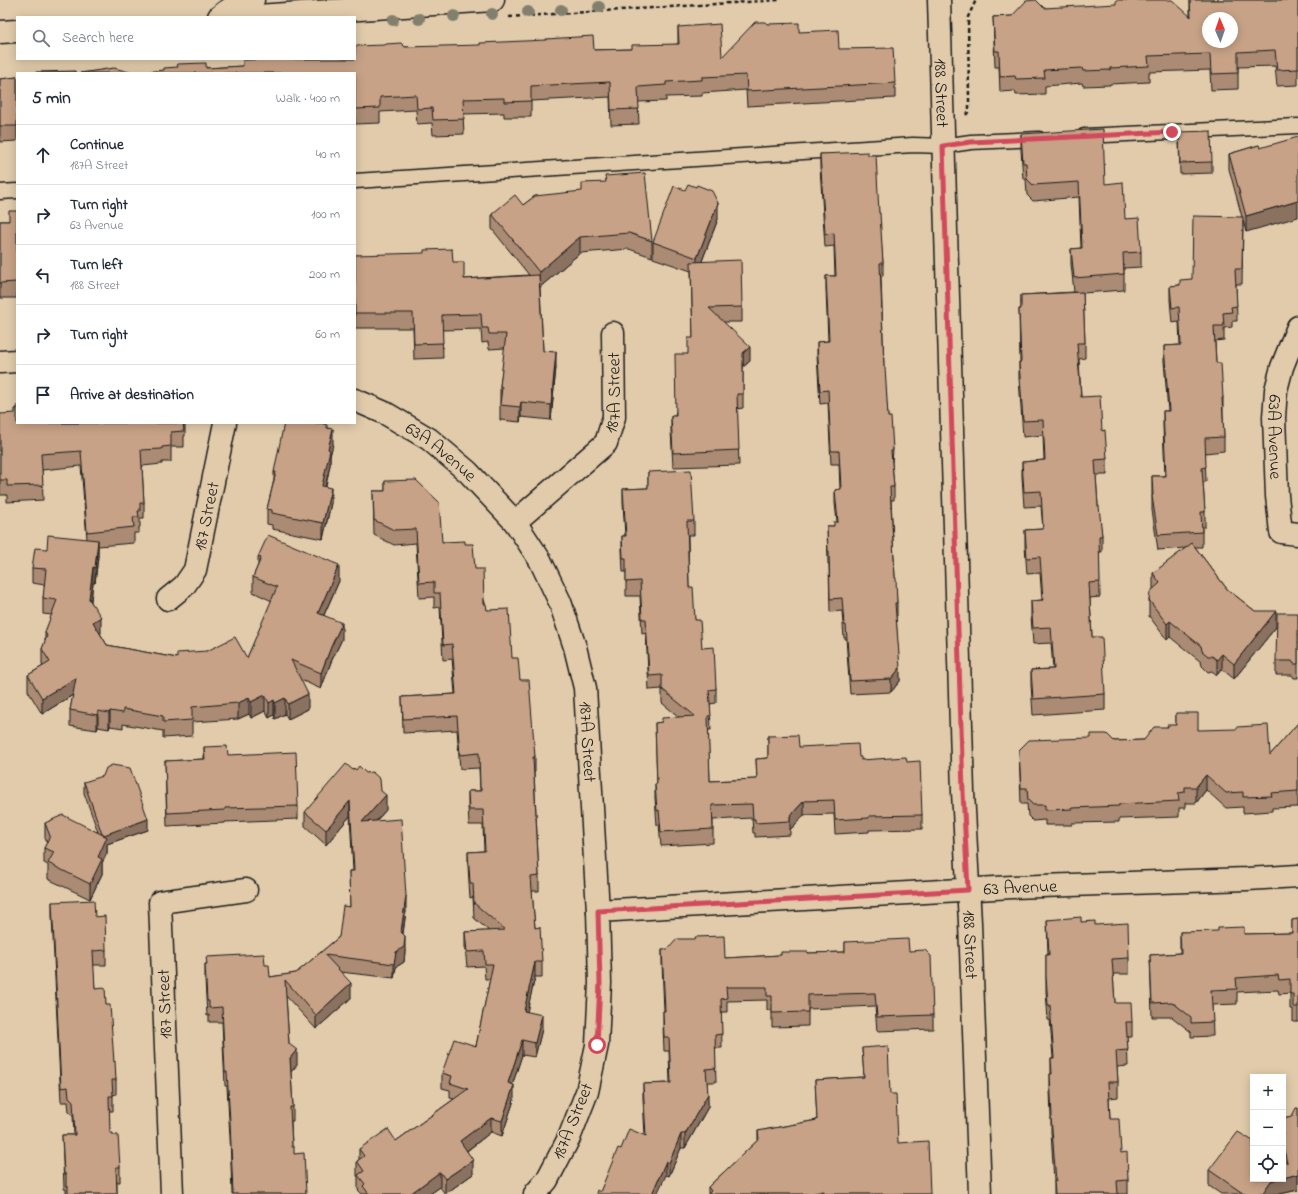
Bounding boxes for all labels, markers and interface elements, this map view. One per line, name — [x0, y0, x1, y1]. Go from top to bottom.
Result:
north arrow — [1202, 12, 1238, 48]
search box — [16, 16, 356, 60]
icon: search — [30, 27, 52, 49]
text: Search here — [62, 27, 134, 49]
street label: 188 Street — [926, 58, 954, 128]
text: 5 min — [32, 86, 71, 111]
text: Walk · 400 m — [276, 89, 340, 108]
route end — [1163, 123, 1181, 141]
text: Continue — [70, 134, 124, 156]
icon: ahead — [32, 144, 54, 166]
text: 40 m — [316, 145, 340, 164]
text: 187A Street — [70, 156, 128, 175]
text: Turn right — [70, 194, 128, 216]
icon: right — [32, 204, 54, 226]
text: 100 m — [311, 205, 340, 224]
text: 63 Avenue — [70, 216, 123, 235]
text: Turn left — [70, 254, 123, 276]
icon: left — [32, 264, 54, 286]
text: 200 m — [309, 265, 340, 284]
text: 188 Street — [70, 276, 120, 295]
icon: right — [32, 324, 54, 346]
text: Turn right — [70, 324, 128, 346]
text: 60 m — [315, 325, 340, 344]
street label: 187A Street — [599, 352, 629, 437]
icon: arrive — [32, 384, 54, 406]
text: Arrive at destination — [70, 384, 194, 406]
street label: 63A Avenue — [1259, 394, 1287, 481]
street label: 63A Avenue — [400, 417, 482, 489]
street label: 187 Street — [188, 480, 228, 553]
street label: 187A Street — [571, 701, 601, 783]
street label: 63 Avenue — [983, 874, 1059, 904]
street label: 188 Street — [954, 909, 983, 980]
street label: 187 Street — [152, 969, 180, 1039]
route start — [588, 1036, 606, 1054]
map controls — [1250, 1074, 1286, 1182]
button: + — [1250, 1074, 1286, 1110]
street label: 187A Street — [547, 1079, 601, 1164]
button: − — [1250, 1110, 1286, 1146]
button: locate — [1250, 1146, 1286, 1182]

